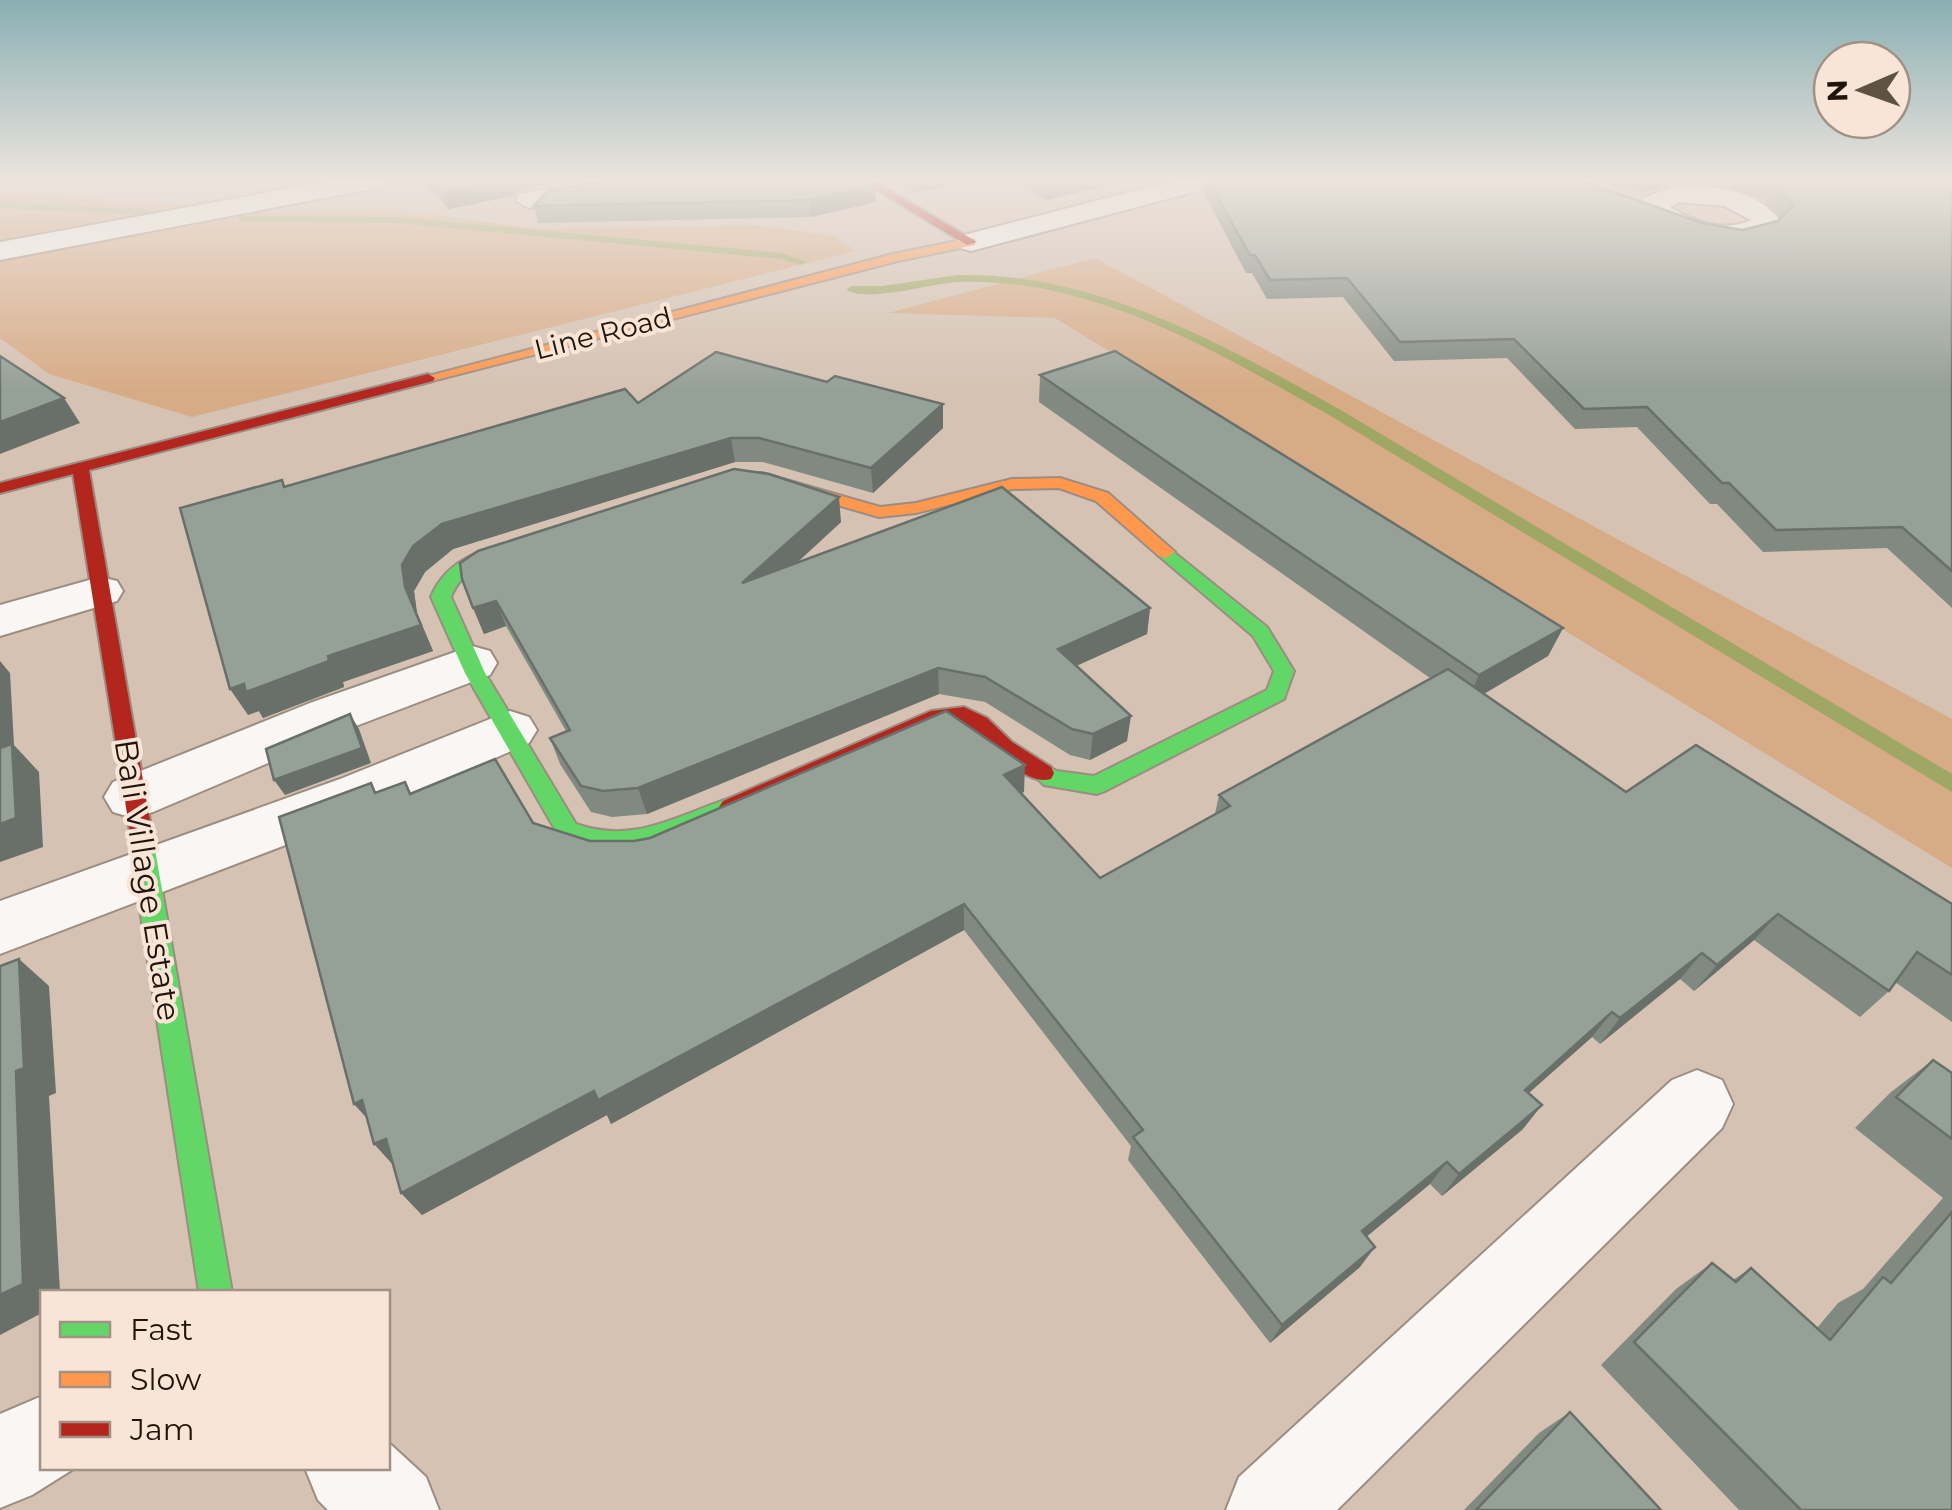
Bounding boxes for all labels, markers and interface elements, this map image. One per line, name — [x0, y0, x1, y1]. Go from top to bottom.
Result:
north arrow — [1812, 40, 1912, 140]
text: N — [1820, 79, 1854, 103]
street label: Line Road — [531, 300, 675, 366]
street label: Bali Village Estate — [106, 736, 190, 1024]
legend — [40, 1290, 390, 1470]
text: Fast — [130, 1311, 193, 1348]
text: Slow — [130, 1361, 202, 1398]
text: Jam — [129, 1411, 195, 1448]

